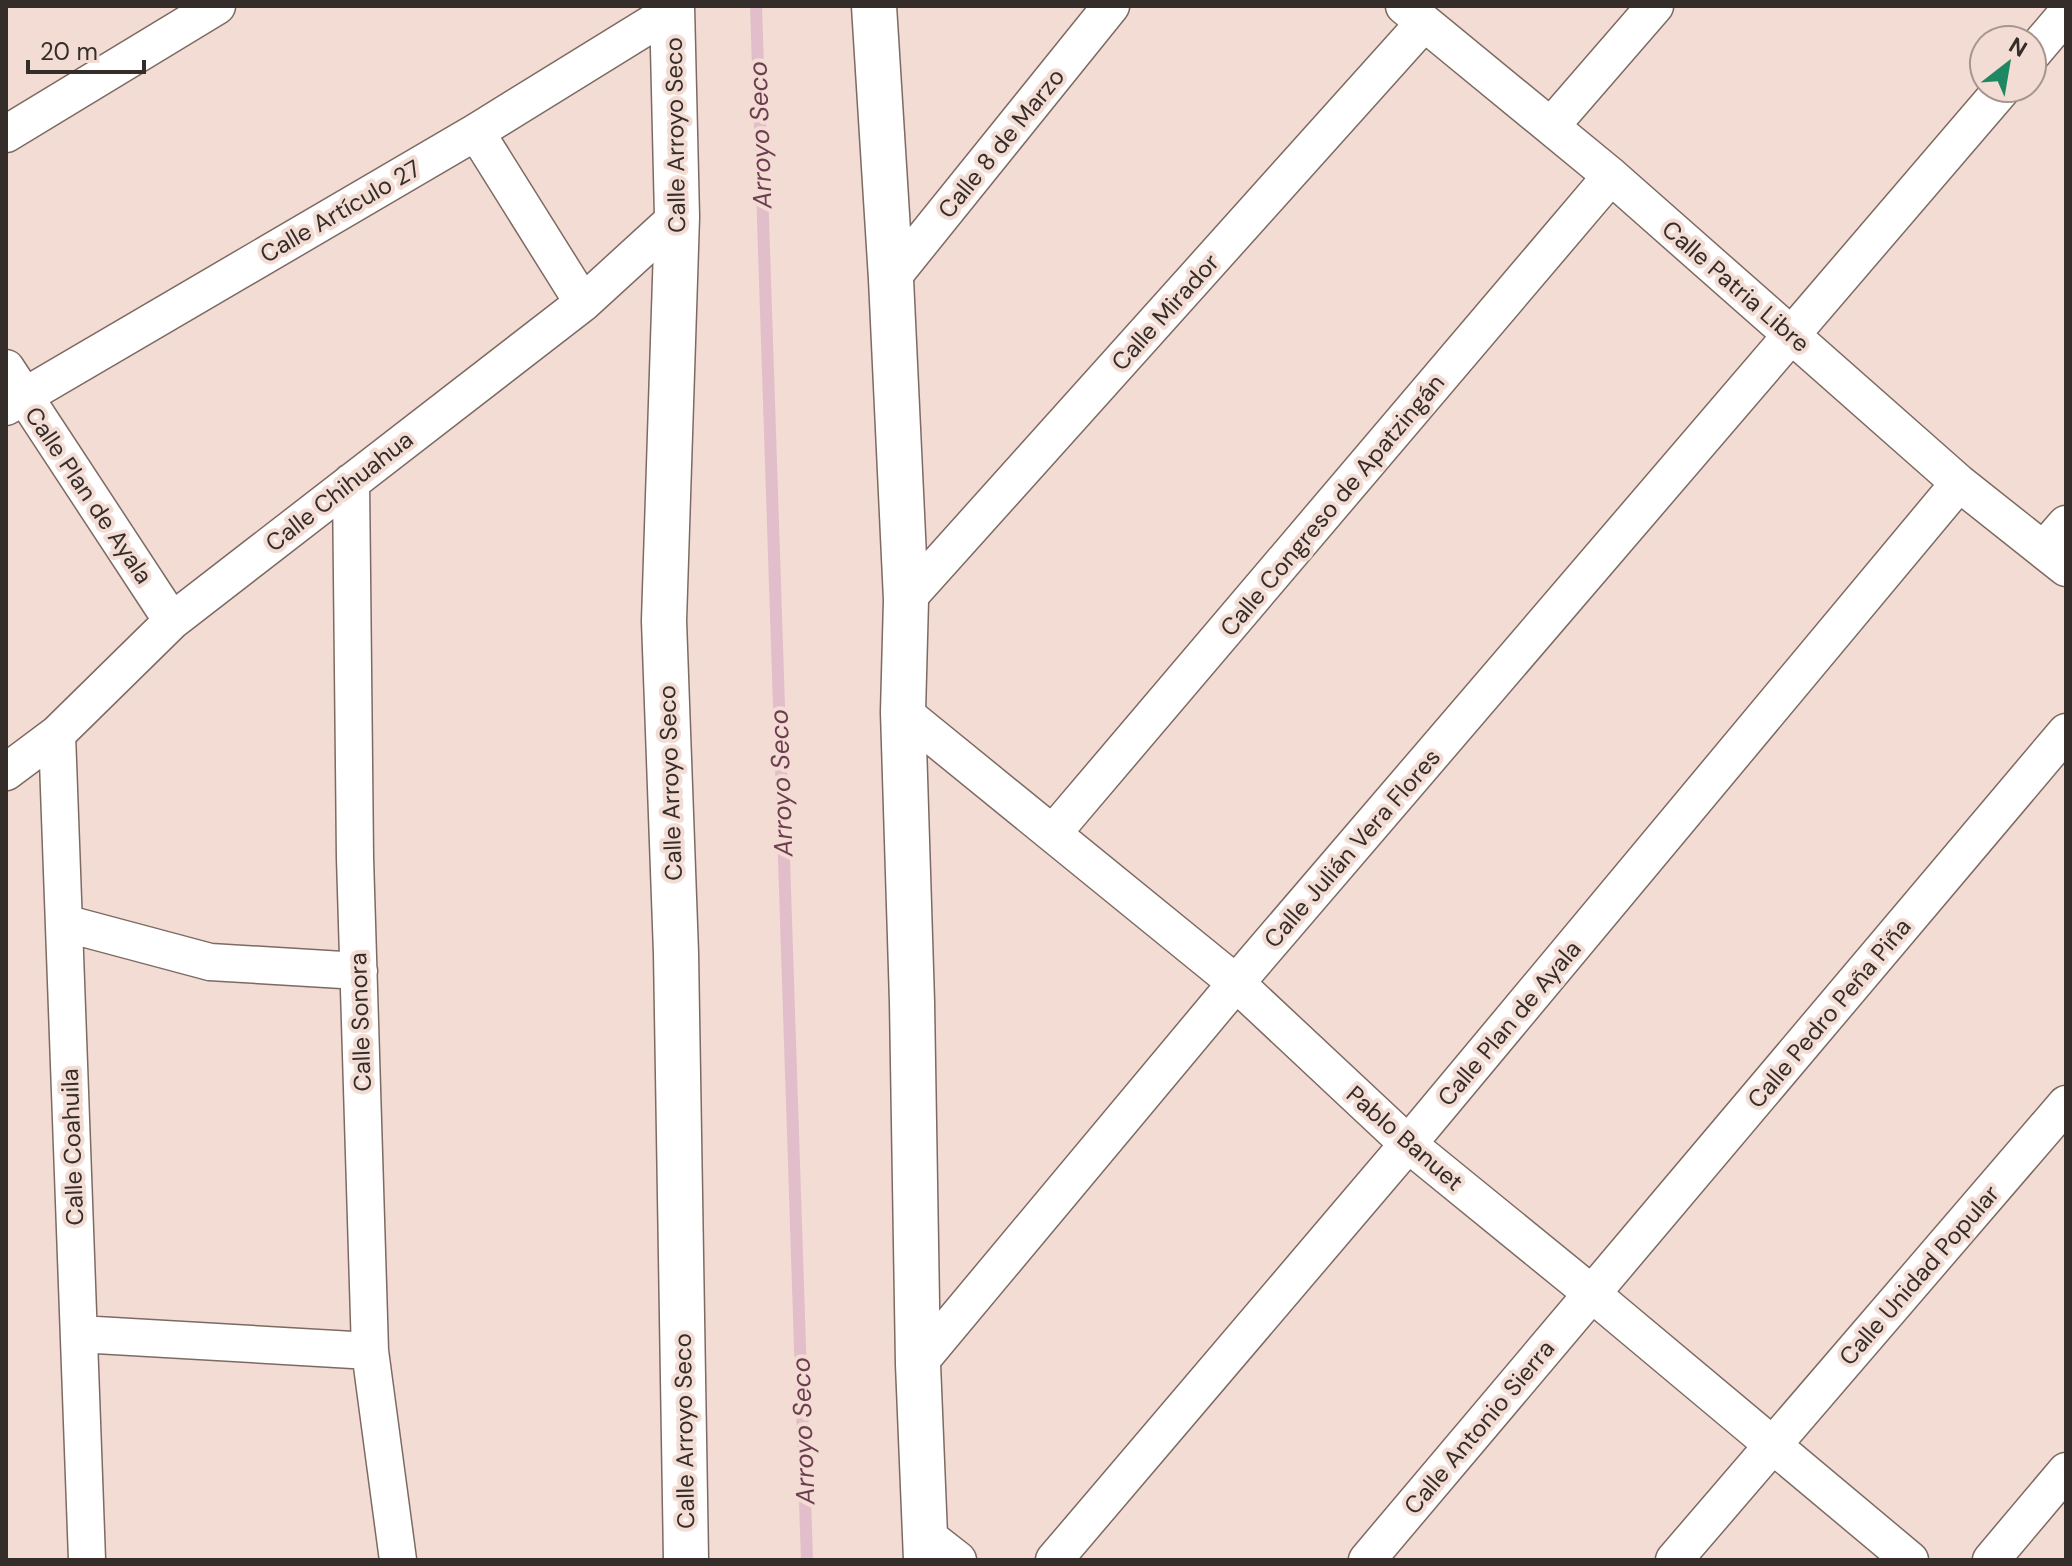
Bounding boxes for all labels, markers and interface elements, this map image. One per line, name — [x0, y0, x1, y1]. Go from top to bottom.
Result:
scale bar — [28, 24, 144, 74]
north arrow — [1968, 24, 2048, 104]
text: N — [2004, 31, 2032, 64]
text: 20 m — [40, 36, 98, 67]
street label: Calle Arroyo Seco — [658, 37, 692, 233]
water label: Arroyo Seco — [740, 61, 780, 210]
street label: Calle 8 de Marzo — [931, 62, 1071, 224]
street label: Calle Artículo 27 — [254, 153, 426, 269]
street label: Calle Patria Libre — [1656, 213, 1816, 359]
street label: Calle Mirador — [1104, 247, 1226, 377]
street label: Calle Congreso de Apatzingán — [1213, 367, 1451, 643]
street label: Calle Plan de Ayala — [18, 400, 160, 590]
street label: Calle Chihuahua — [259, 424, 419, 558]
street label: Calle Arroyo Seco — [651, 685, 689, 881]
water label: Arroyo Seco — [761, 709, 801, 858]
street label: Calle Julián Vera Flores — [1257, 742, 1447, 954]
street label: Calle Pedro Peña Piña — [1740, 912, 1918, 1114]
street label: Calle Plan de Ayala — [1431, 934, 1587, 1112]
street label: Calle Sonora — [342, 952, 378, 1092]
street label: Calle Coahuila — [54, 1068, 90, 1226]
street label: Pablo Banuet — [1340, 1079, 1470, 1197]
street label: Calle Unidad Popular — [1832, 1178, 2006, 1372]
street label: Calle Arroyo Seco — [667, 1333, 701, 1529]
street label: Calle Antonio Sierra — [1397, 1333, 1561, 1521]
water label: Arroyo Seco — [783, 1357, 823, 1506]

